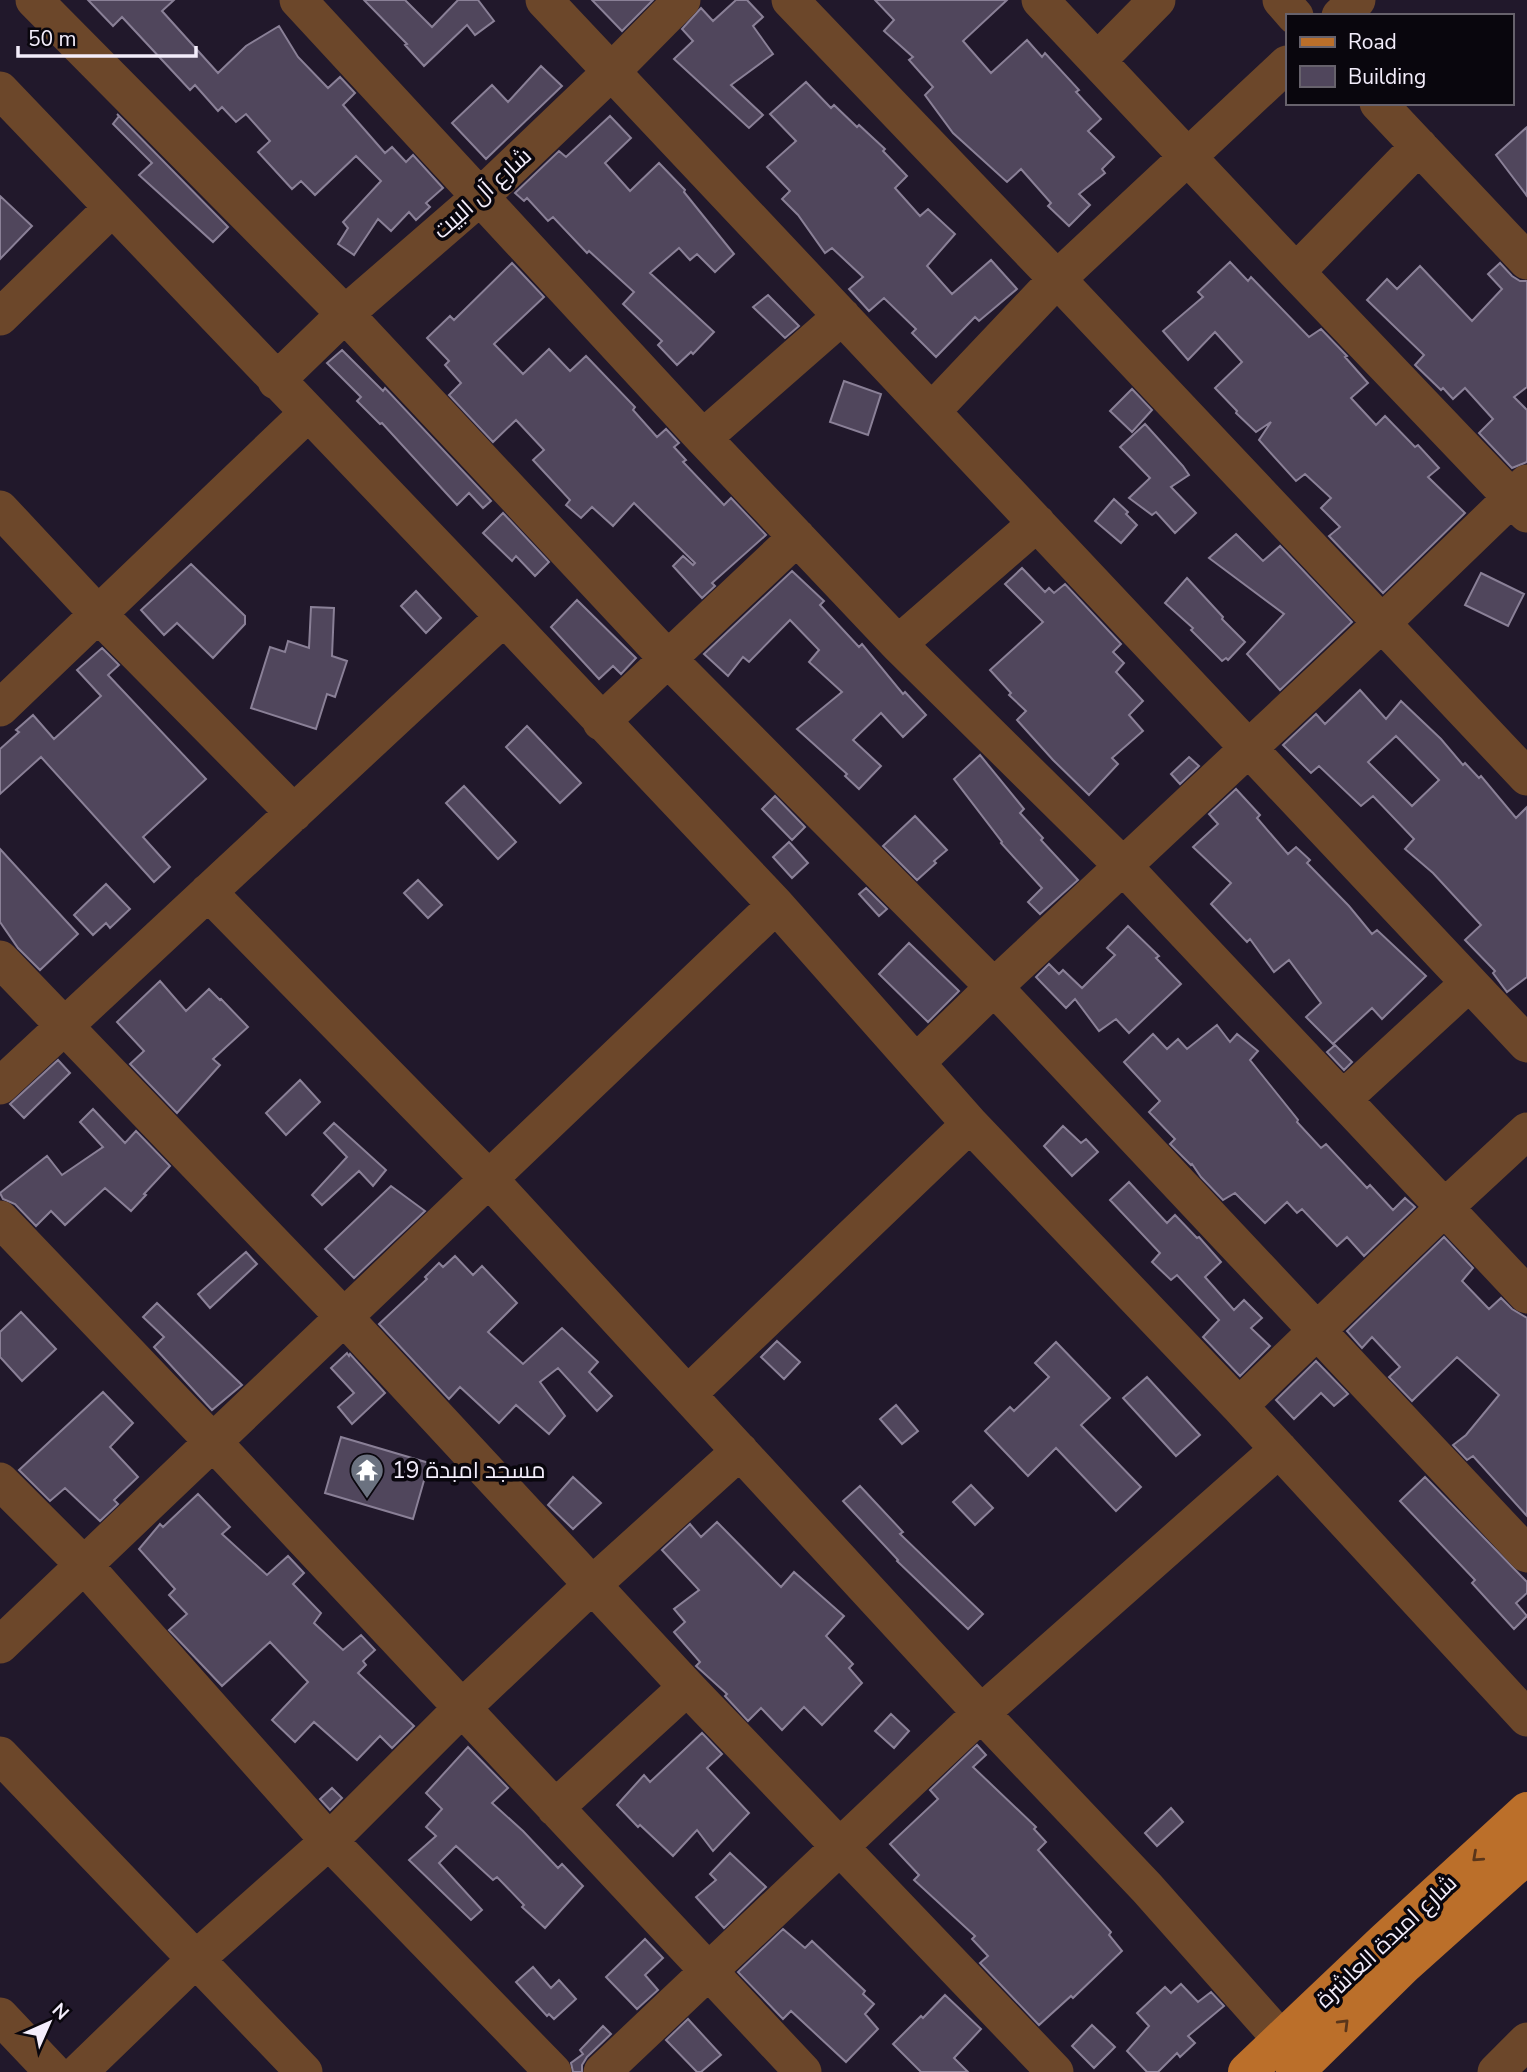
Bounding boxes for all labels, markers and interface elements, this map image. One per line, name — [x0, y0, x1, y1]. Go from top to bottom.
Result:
scale bar — [18, 14, 196, 58]
legend — [1286, 14, 1513, 105]
text: 50 m — [28, 25, 77, 53]
text: Road — [1348, 28, 1397, 56]
text: Building — [1348, 63, 1426, 91]
street label: شارع آل البيت — [426, 141, 538, 246]
temple icon: مسجد امبدة 19 — [348, 1451, 386, 1500]
place label: مسجد امبدة 19 — [392, 1455, 546, 1486]
one-way arrow — [1472, 1849, 1485, 1861]
street label: شارع امبدة العاشرة — [1309, 1868, 1464, 2015]
north arrow — [14, 1988, 84, 2058]
text: N — [46, 1997, 75, 2026]
one-way arrow — [1336, 2020, 1349, 2033]

